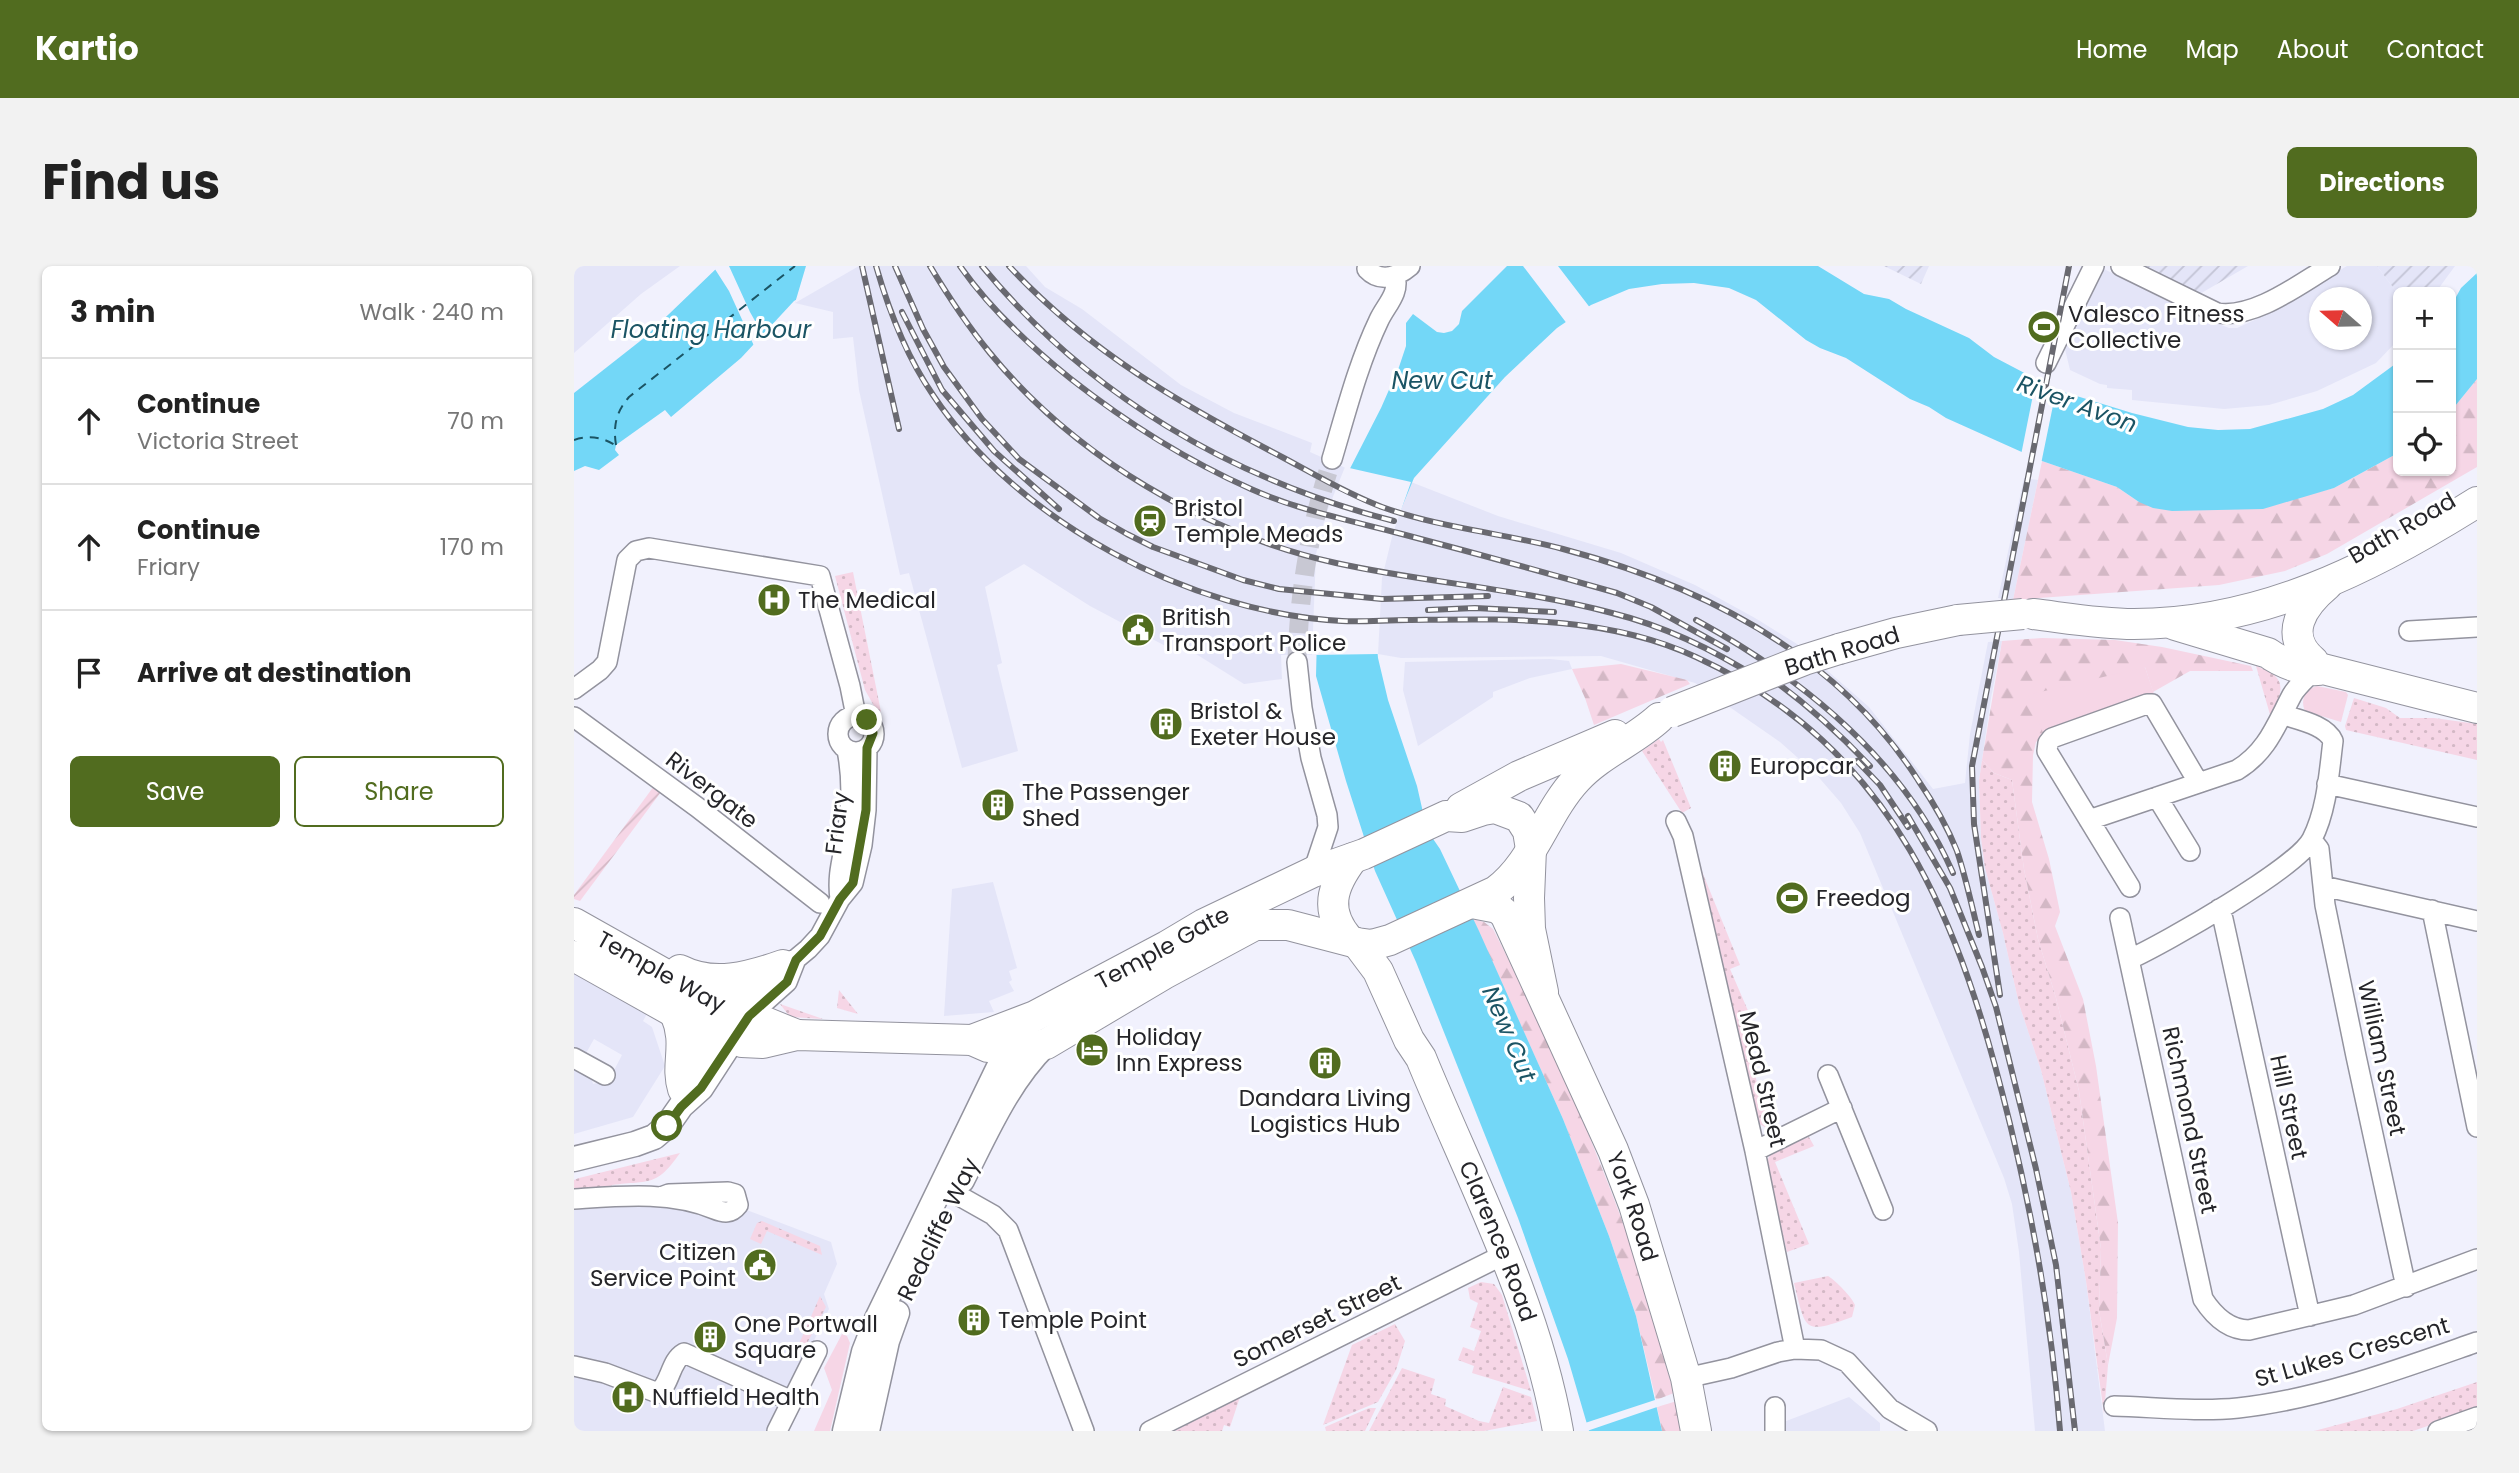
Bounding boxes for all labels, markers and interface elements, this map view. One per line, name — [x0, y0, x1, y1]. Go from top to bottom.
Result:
text: Kartio — [35, 25, 139, 72]
text: Home — [2076, 33, 2148, 66]
text: Map — [2186, 33, 2239, 66]
text: About — [2277, 33, 2348, 66]
text: Contact — [2386, 33, 2484, 66]
button: Directions — [2287, 147, 2477, 218]
text: Find us — [42, 148, 220, 216]
north arrow — [2309, 287, 2372, 350]
map controls — [2393, 287, 2456, 476]
button: + — [2393, 287, 2456, 350]
text: 3 min — [70, 290, 155, 333]
text: Walk · 240 m — [359, 296, 504, 328]
place label: Valesco Fitness Collective — [2068, 298, 2244, 356]
sports icon: Valesco Fitness Collective — [2025, 308, 2063, 346]
water label: Floating Harbour — [611, 313, 812, 346]
button: − — [2393, 350, 2456, 413]
water label: New Cut — [1391, 364, 1494, 397]
water label: River Avon — [2013, 367, 2142, 440]
text: Continue — [137, 386, 260, 422]
icon: ahead — [70, 402, 108, 440]
text: 70 m — [447, 405, 504, 437]
button: locate — [2393, 413, 2456, 476]
text: Victoria Street — [137, 425, 299, 457]
street label: Bath Road — [2343, 484, 2461, 572]
place label: Bristol Temple Meads — [1174, 492, 1343, 550]
station icon: Bristol Temple Meads — [1131, 502, 1169, 540]
text: Continue — [137, 512, 260, 548]
icon: ahead — [70, 528, 108, 566]
text: 170 m — [440, 531, 504, 563]
text: Friary — [137, 551, 200, 583]
hospital icon: The Medical — [755, 581, 793, 619]
place label: The Medical — [798, 584, 936, 616]
place label: British Transport Police — [1162, 601, 1346, 659]
public building icon: British Transport Police — [1119, 611, 1157, 649]
street label: Bath Road — [1781, 618, 1903, 684]
icon: arrive — [70, 654, 108, 692]
text: Arrive at destination — [137, 655, 412, 691]
place label: Bristol & Exeter House — [1190, 695, 1336, 753]
route end — [851, 704, 882, 735]
building icon: Bristol & Exeter House — [1147, 705, 1185, 743]
street label: Rivergate — [659, 744, 765, 836]
building icon: Europcar — [1706, 747, 1744, 785]
place label: Europcar — [1750, 750, 1853, 782]
button: Save — [70, 756, 280, 827]
button: Share — [294, 756, 504, 827]
place label: The Passenger Shed — [1022, 776, 1190, 834]
building icon: The Passenger Shed — [979, 786, 1017, 824]
street label: Friary — [817, 790, 857, 856]
sports icon: Freedog — [1773, 879, 1811, 917]
place label: Freedog — [1816, 882, 1911, 914]
street label: Temple Gate — [1090, 898, 1235, 997]
street label: Temple Way — [591, 923, 730, 1020]
street label: William Street — [2350, 977, 2414, 1139]
water label: New Cut — [1474, 981, 1545, 1088]
street label: Mead Street — [1732, 1008, 1794, 1150]
place label: Holiday Inn Express — [1116, 1021, 1242, 1079]
street label: Richmond Street — [2155, 1024, 2225, 1216]
hotel icon: Holiday Inn Express — [1073, 1031, 1111, 1069]
building icon: Dandara Living Logistics Hub — [1306, 1044, 1344, 1082]
street label: Hill Street — [2262, 1052, 2316, 1162]
place label: Dandara Living Logistics Hub — [1239, 1082, 1411, 1140]
route start — [651, 1110, 682, 1141]
street label: York Road — [1599, 1147, 1666, 1265]
street label: Redcliffe Way — [890, 1152, 986, 1306]
street label: Clarence Road — [1451, 1156, 1545, 1326]
place label: Citizen Service Point — [590, 1236, 736, 1294]
public building icon: Citizen Service Point — [741, 1246, 779, 1284]
street label: Somerset Street — [1228, 1267, 1406, 1375]
building icon: Temple Point — [955, 1301, 993, 1339]
place label: Temple Point — [998, 1304, 1147, 1336]
place label: One Portwall Square — [734, 1308, 878, 1366]
street label: St Lukes Crescent — [2251, 1309, 2453, 1395]
building icon: One Portwall Square — [691, 1318, 729, 1356]
hospital icon: Nuffield Health — [609, 1378, 647, 1416]
place label: Nuffield Health — [652, 1381, 820, 1413]

